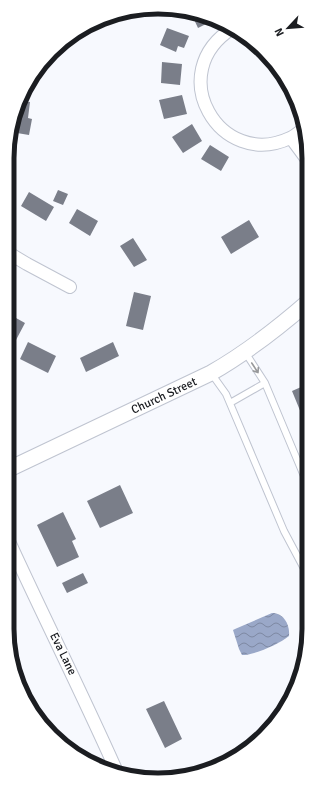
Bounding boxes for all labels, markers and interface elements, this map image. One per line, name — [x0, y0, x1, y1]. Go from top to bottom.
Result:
north arrow — [268, 8, 308, 48]
text: N — [272, 26, 287, 38]
one-way arrow — [251, 362, 259, 373]
street label: Church Street — [129, 374, 199, 418]
street label: Eva Lane — [46, 630, 80, 678]

